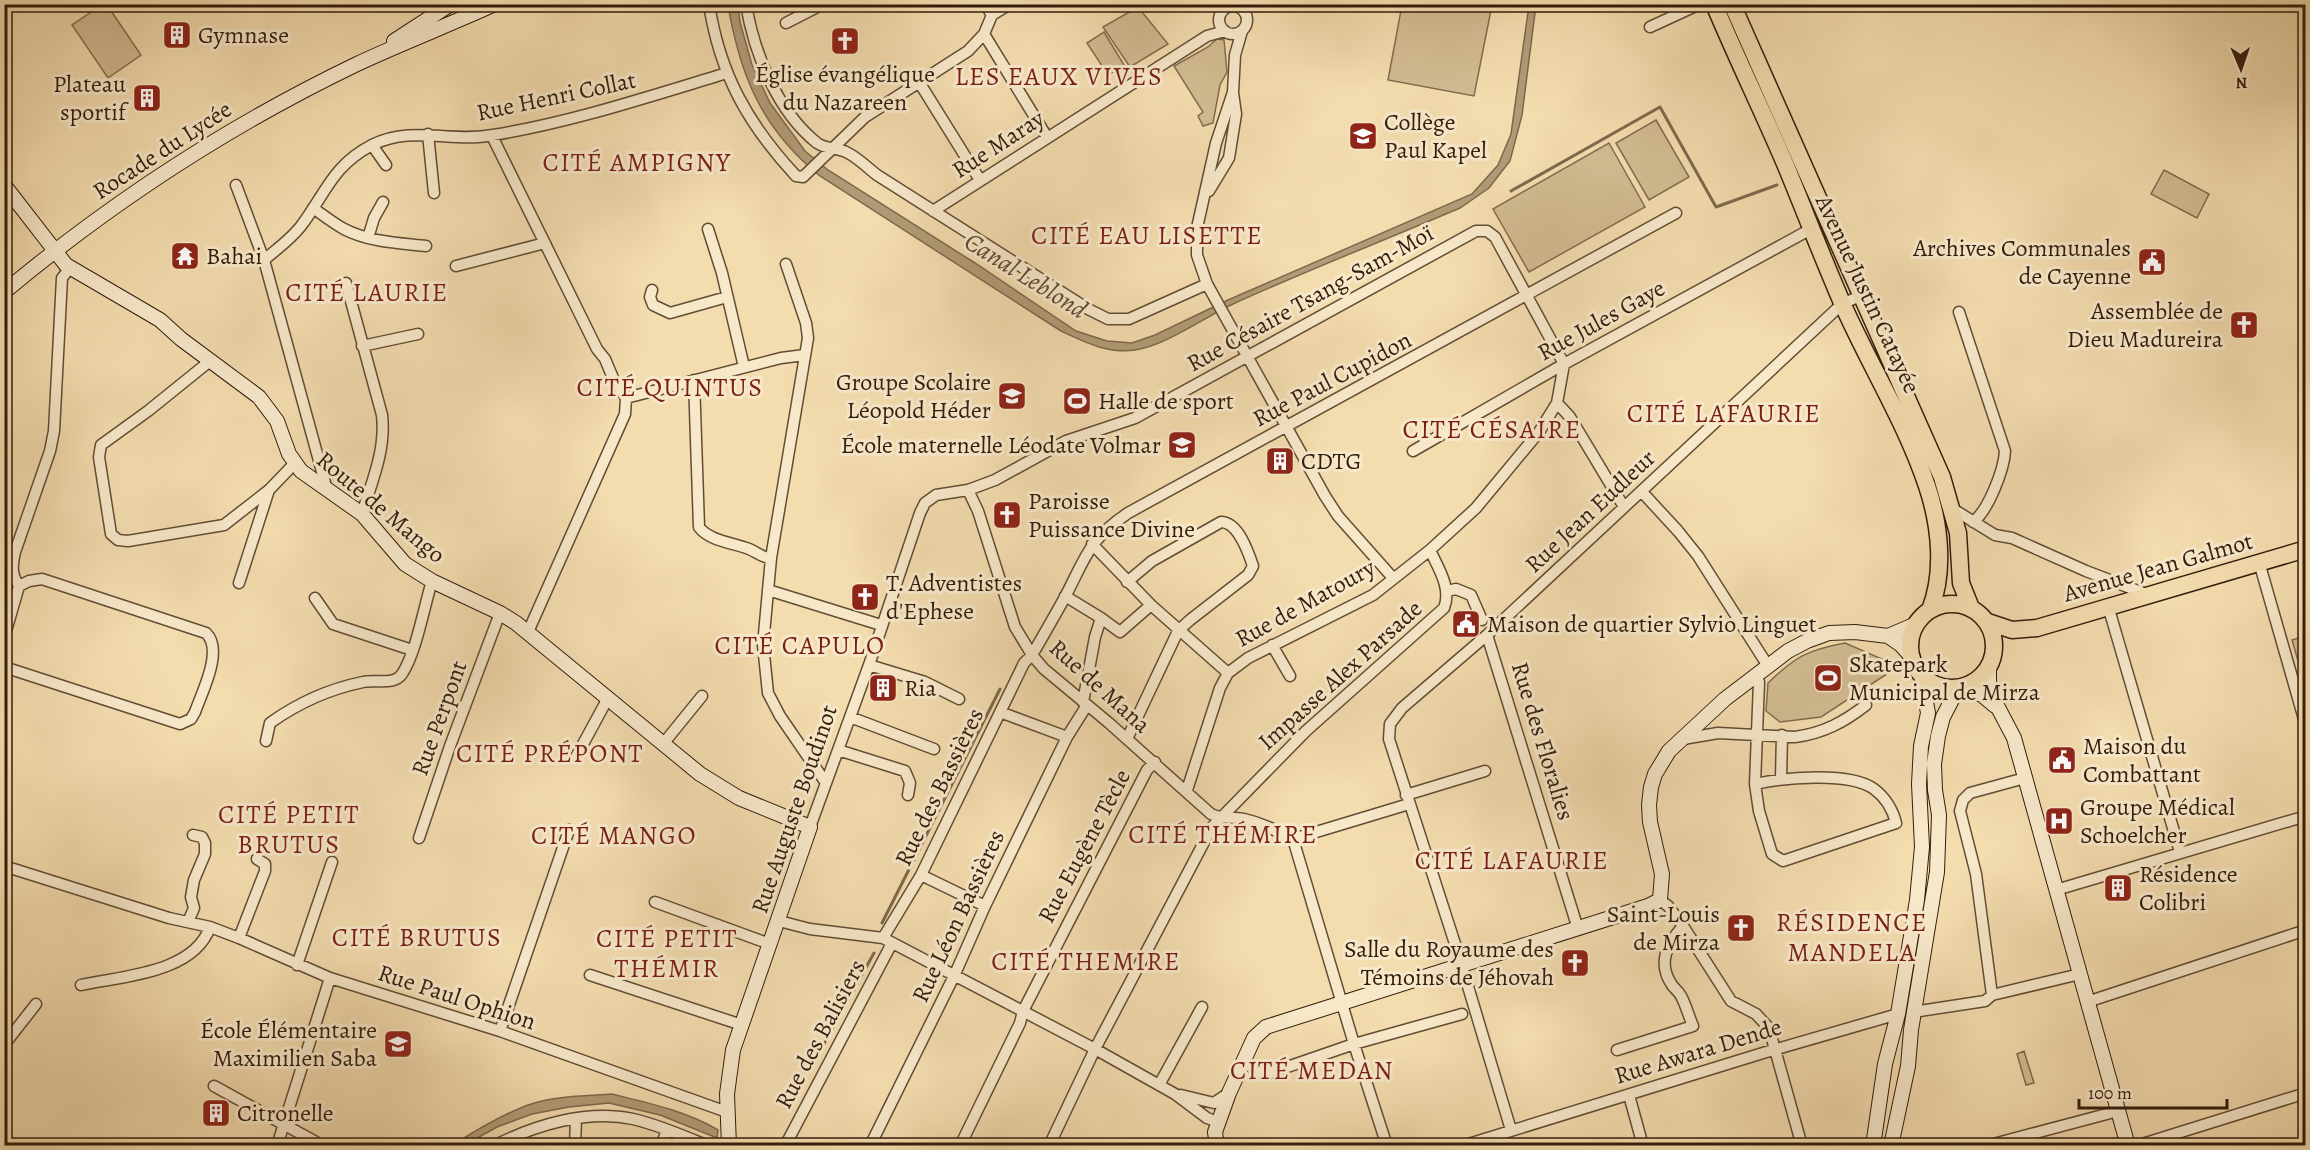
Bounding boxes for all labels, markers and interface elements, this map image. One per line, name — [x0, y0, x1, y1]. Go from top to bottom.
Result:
building icon: Gymnase — [161, 19, 193, 51]
place label: Gymnase — [198, 19, 289, 51]
church icon: Église évangélique du Nazareen — [829, 25, 861, 57]
north arrow — [2211, 39, 2271, 99]
place label: Église évangélique du Nazareen — [755, 58, 935, 118]
district label: LES EAUX VIVES — [955, 59, 1163, 94]
street label: Rue Henri Collat — [473, 63, 639, 128]
place label: Plateau sportif — [53, 68, 129, 128]
text: N — [2235, 72, 2248, 94]
building icon: Plateau sportif — [131, 82, 163, 114]
street label: Rocade du Lycée — [86, 93, 238, 207]
street label: Rue Maray — [946, 102, 1051, 186]
place label: Collège Paul Kapel — [1384, 106, 1487, 166]
school or university icon: Collège Paul Kapel — [1347, 120, 1379, 152]
district label: CITÉ AMPIGNY — [543, 145, 731, 180]
street label: Avenue Justin Catayée — [1808, 189, 1928, 398]
street label: Rue Césaire Tsang-Sam-Moï — [1181, 217, 1439, 379]
district label: CITÉ EAU LISETTE — [1031, 218, 1263, 253]
water label: Canal Leblond — [958, 224, 1094, 327]
place label: Archives Communales de Cayenne — [1912, 232, 2131, 292]
temple icon: Bahai — [169, 240, 201, 272]
place label: Bahai — [206, 240, 262, 272]
public building icon: Archives Communales de Cayenne — [2136, 246, 2168, 278]
street label: Rue Jules Gaye — [1532, 272, 1670, 368]
district label: CITÉ LAURIE — [285, 275, 449, 310]
place label: Assemblée de Dieu Madureira — [2067, 295, 2224, 355]
church icon: Assemblée de Dieu Madureira — [2228, 309, 2260, 341]
street label: Rue Paul Cupidon — [1247, 324, 1417, 434]
place label: Groupe Scolaire Léopold Héder — [836, 366, 991, 426]
district label: CITÉ QUINTUS — [577, 370, 763, 405]
school or university icon: Groupe Scolaire Léopold Héder — [996, 380, 1028, 412]
sports icon: Halle de sport — [1061, 385, 1093, 417]
place label: Halle de sport — [1098, 385, 1234, 417]
district label: CITÉ LAFAURIE — [1627, 396, 1821, 431]
district label: CITÉ CÉSAIRE — [1402, 412, 1582, 447]
place label: École maternelle Léodate Volmar — [841, 429, 1161, 461]
school or university icon: École maternelle Léodate Volmar — [1166, 429, 1198, 461]
street label: Rue Jean Eudleur — [1518, 442, 1662, 580]
street label: Route de Mango — [310, 444, 452, 570]
building icon: CDTG — [1264, 445, 1296, 477]
place label: CDTG — [1301, 445, 1361, 477]
place label: Paroisse Puissance Divine — [1028, 485, 1195, 545]
church icon: Paroisse Puissance Divine — [991, 499, 1023, 531]
street label: Avenue Jean Galmot — [2059, 525, 2256, 610]
street label: Rue de Matoury — [1229, 551, 1381, 655]
place label: T. Adventistes d'Ephese — [886, 567, 1022, 627]
church icon: T. Adventistes d'Ephese — [849, 581, 881, 613]
street label: Impasse Alex Parsade — [1251, 593, 1429, 757]
public building icon: Maison de quartier Sylvio Linguet — [1450, 608, 1482, 640]
place label: Maison de quartier Sylvio Linguet — [1487, 608, 1817, 640]
district label: CITÉ CAPULO — [714, 628, 886, 663]
street label: Rue de Mana — [1042, 632, 1158, 741]
place label: Skatepark Municipal de Mirza — [1849, 648, 2041, 708]
street label: Rue Perpont — [403, 656, 475, 780]
street label: Rue des Floralies — [1504, 658, 1582, 824]
sports icon: Skatepark Municipal de Mirza — [1812, 662, 1844, 694]
building icon: Ria — [867, 672, 899, 704]
place label: Ria — [904, 672, 937, 704]
street label: Rue Auguste Boudinot — [743, 700, 845, 918]
street label: Rue des Bassières — [887, 703, 991, 871]
place label: Maison du Combattant — [2083, 730, 2201, 790]
district label: CITÉ PRÉPONT — [456, 736, 644, 771]
public building icon: Maison du Combattant — [2046, 744, 2078, 776]
street label: Rue Eugène Tècle — [1030, 764, 1138, 928]
place label: Groupe Médical Schoelcher — [2080, 791, 2235, 851]
district label: CITÉ PETIT BRUTUS — [218, 797, 360, 862]
hospital icon: Groupe Médical Schoelcher — [2043, 805, 2075, 837]
district label: CITÉ THÉMIRE — [1128, 817, 1318, 852]
district label: CITÉ MANGO — [531, 818, 697, 853]
street label: Rue Léon Bassières — [904, 825, 1012, 1007]
district label: CITÉ LAFAURIE — [1415, 843, 1609, 878]
place label: Résidence Colibri — [2139, 858, 2237, 918]
building icon: Résidence Colibri — [2102, 872, 2134, 904]
place label: Saint-Louis de Mirza — [1607, 898, 1721, 958]
district label: RÉSIDENCE MANDELA — [1776, 905, 1928, 970]
church icon: Saint-Louis de Mirza — [1725, 912, 1757, 944]
district label: CITÉ BRUTUS — [332, 920, 502, 955]
district label: CITÉ PETIT THÉMIR — [596, 921, 738, 986]
place label: Salle du Royaume des Témoins de Jéhovah — [1344, 933, 1554, 993]
district label: CITÉ THEMIRE — [991, 944, 1181, 979]
church icon: Salle du Royaume des Témoins de Jéhovah — [1559, 947, 1591, 979]
street label: Rue des Balisiers — [767, 954, 873, 1114]
street label: Rue Paul Ophion — [374, 956, 540, 1038]
street label: Rue Awara Dende — [1611, 1010, 1785, 1092]
place label: École Élémentaire Maximilien Saba — [200, 1014, 378, 1074]
school or university icon: École Élémentaire Maximilien Saba — [382, 1028, 414, 1060]
district label: CITÉ MEDAN — [1230, 1053, 1394, 1088]
scale bar — [2079, 1072, 2228, 1110]
text: 100 m — [2088, 1081, 2132, 1105]
building icon: Citronelle — [200, 1097, 232, 1129]
place label: Citronelle — [237, 1097, 334, 1129]

